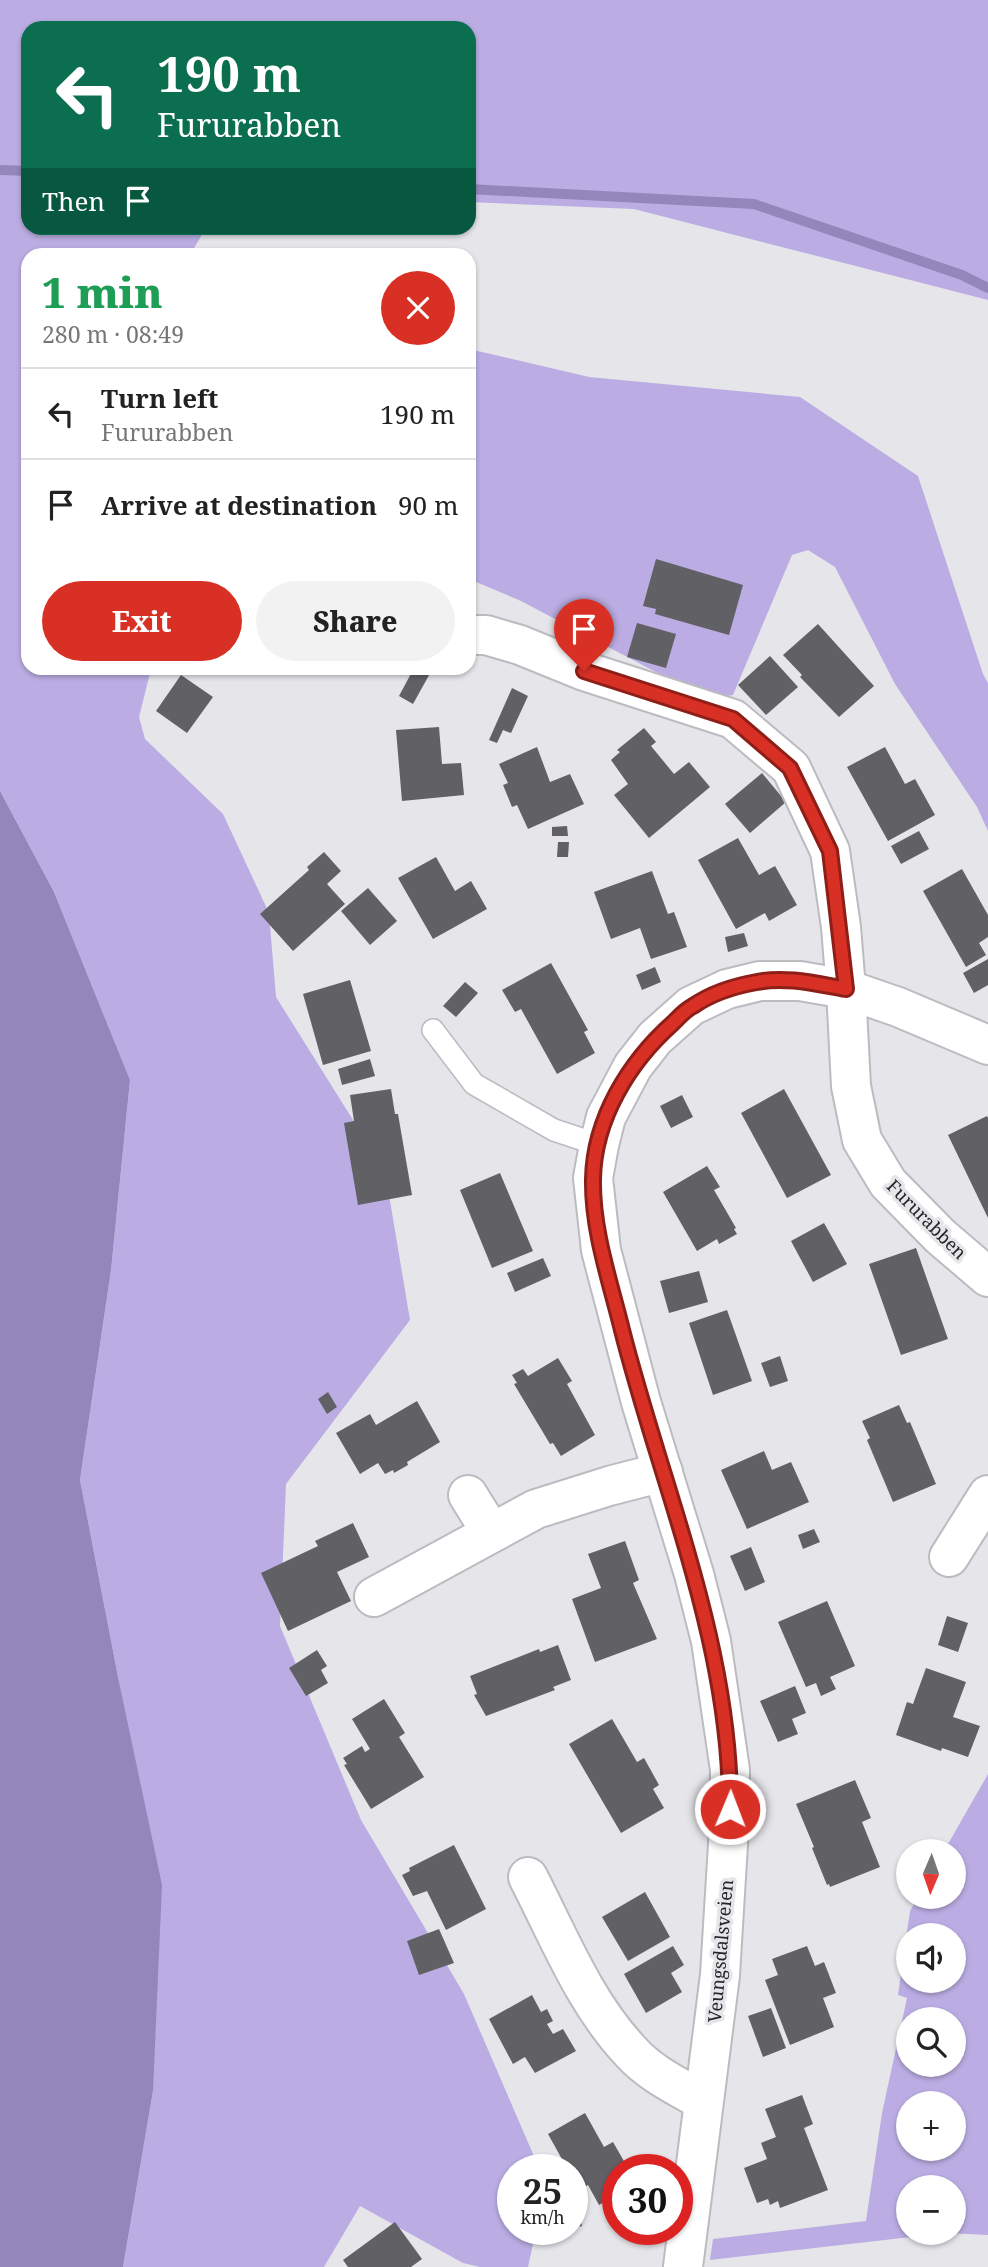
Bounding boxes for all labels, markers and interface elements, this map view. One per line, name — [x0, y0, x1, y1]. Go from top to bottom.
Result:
text: 190 m — [157, 40, 301, 106]
icon: left — [42, 49, 133, 140]
text: Fururabben — [157, 103, 341, 146]
icon: arrive — [119, 182, 157, 220]
text: Then — [42, 183, 105, 219]
text: 1 min — [42, 263, 163, 320]
button: close — [381, 271, 455, 345]
text: 280 m · 08:49 — [42, 318, 184, 350]
text: Turn left — [101, 380, 218, 416]
icon: left — [42, 395, 80, 433]
text: 190 m — [380, 396, 455, 432]
text: Fururabben — [101, 416, 233, 448]
icon: arrive — [42, 486, 80, 524]
text: Arrive at destination — [101, 487, 377, 523]
text: 90 m — [398, 487, 458, 523]
button: Exit — [42, 581, 242, 661]
button: Share — [256, 581, 455, 661]
pin — [554, 599, 614, 671]
icon: arrive — [565, 610, 603, 648]
street label: Fururabben — [882, 1174, 972, 1264]
position arrow — [693, 1772, 767, 1846]
north arrow — [896, 1839, 966, 1909]
map controls — [896, 1839, 966, 2245]
street label: Veungsdalsveien — [702, 1878, 738, 2024]
button: sound — [896, 1923, 966, 1993]
button: search — [896, 2007, 966, 2077]
button: + — [896, 2091, 966, 2161]
speed limit sign: 30 — [602, 2154, 693, 2245]
text: 25 — [523, 2167, 562, 2214]
button: − — [896, 2175, 966, 2245]
text: km/h — [520, 2205, 565, 2229]

